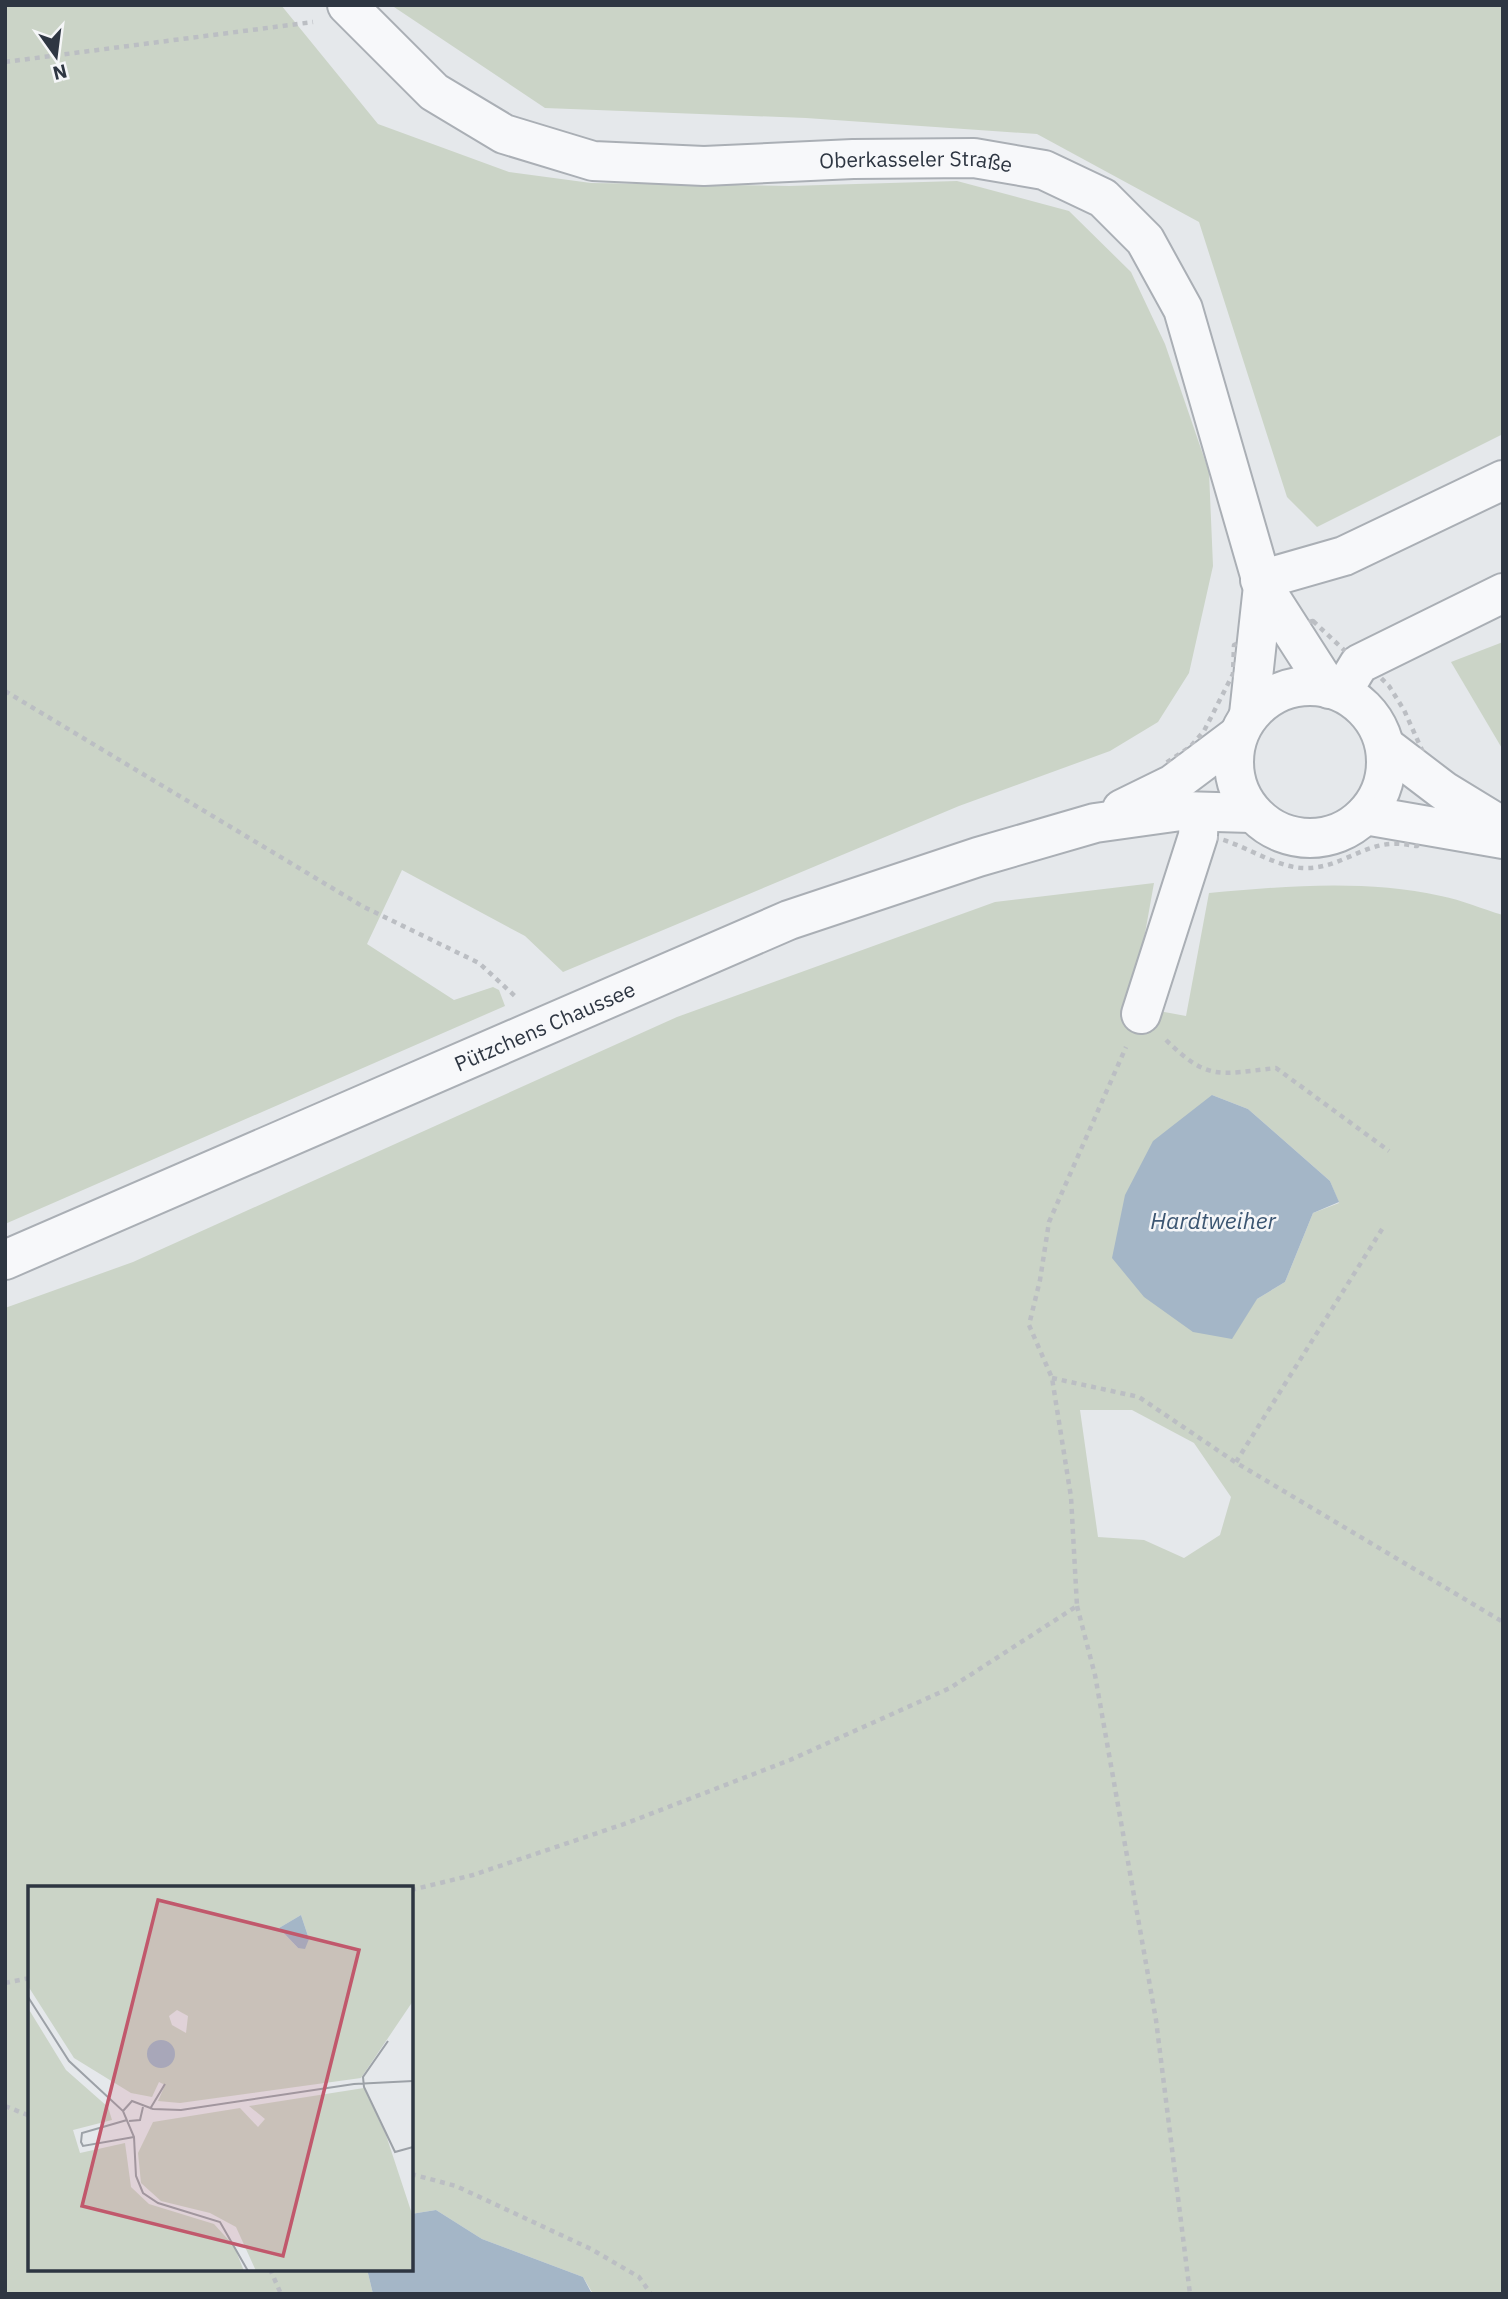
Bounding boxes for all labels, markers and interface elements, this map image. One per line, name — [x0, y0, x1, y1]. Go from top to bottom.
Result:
north arrow — [21, 21, 91, 91]
text: N — [51, 59, 70, 86]
street label: Oberkasseler Straße — [819, 144, 1015, 178]
street label: Pützchens Chaussee — [450, 975, 639, 1078]
water label: Hardtweiher — [1150, 1205, 1276, 1235]
inset map — [28, 1886, 413, 2271]

